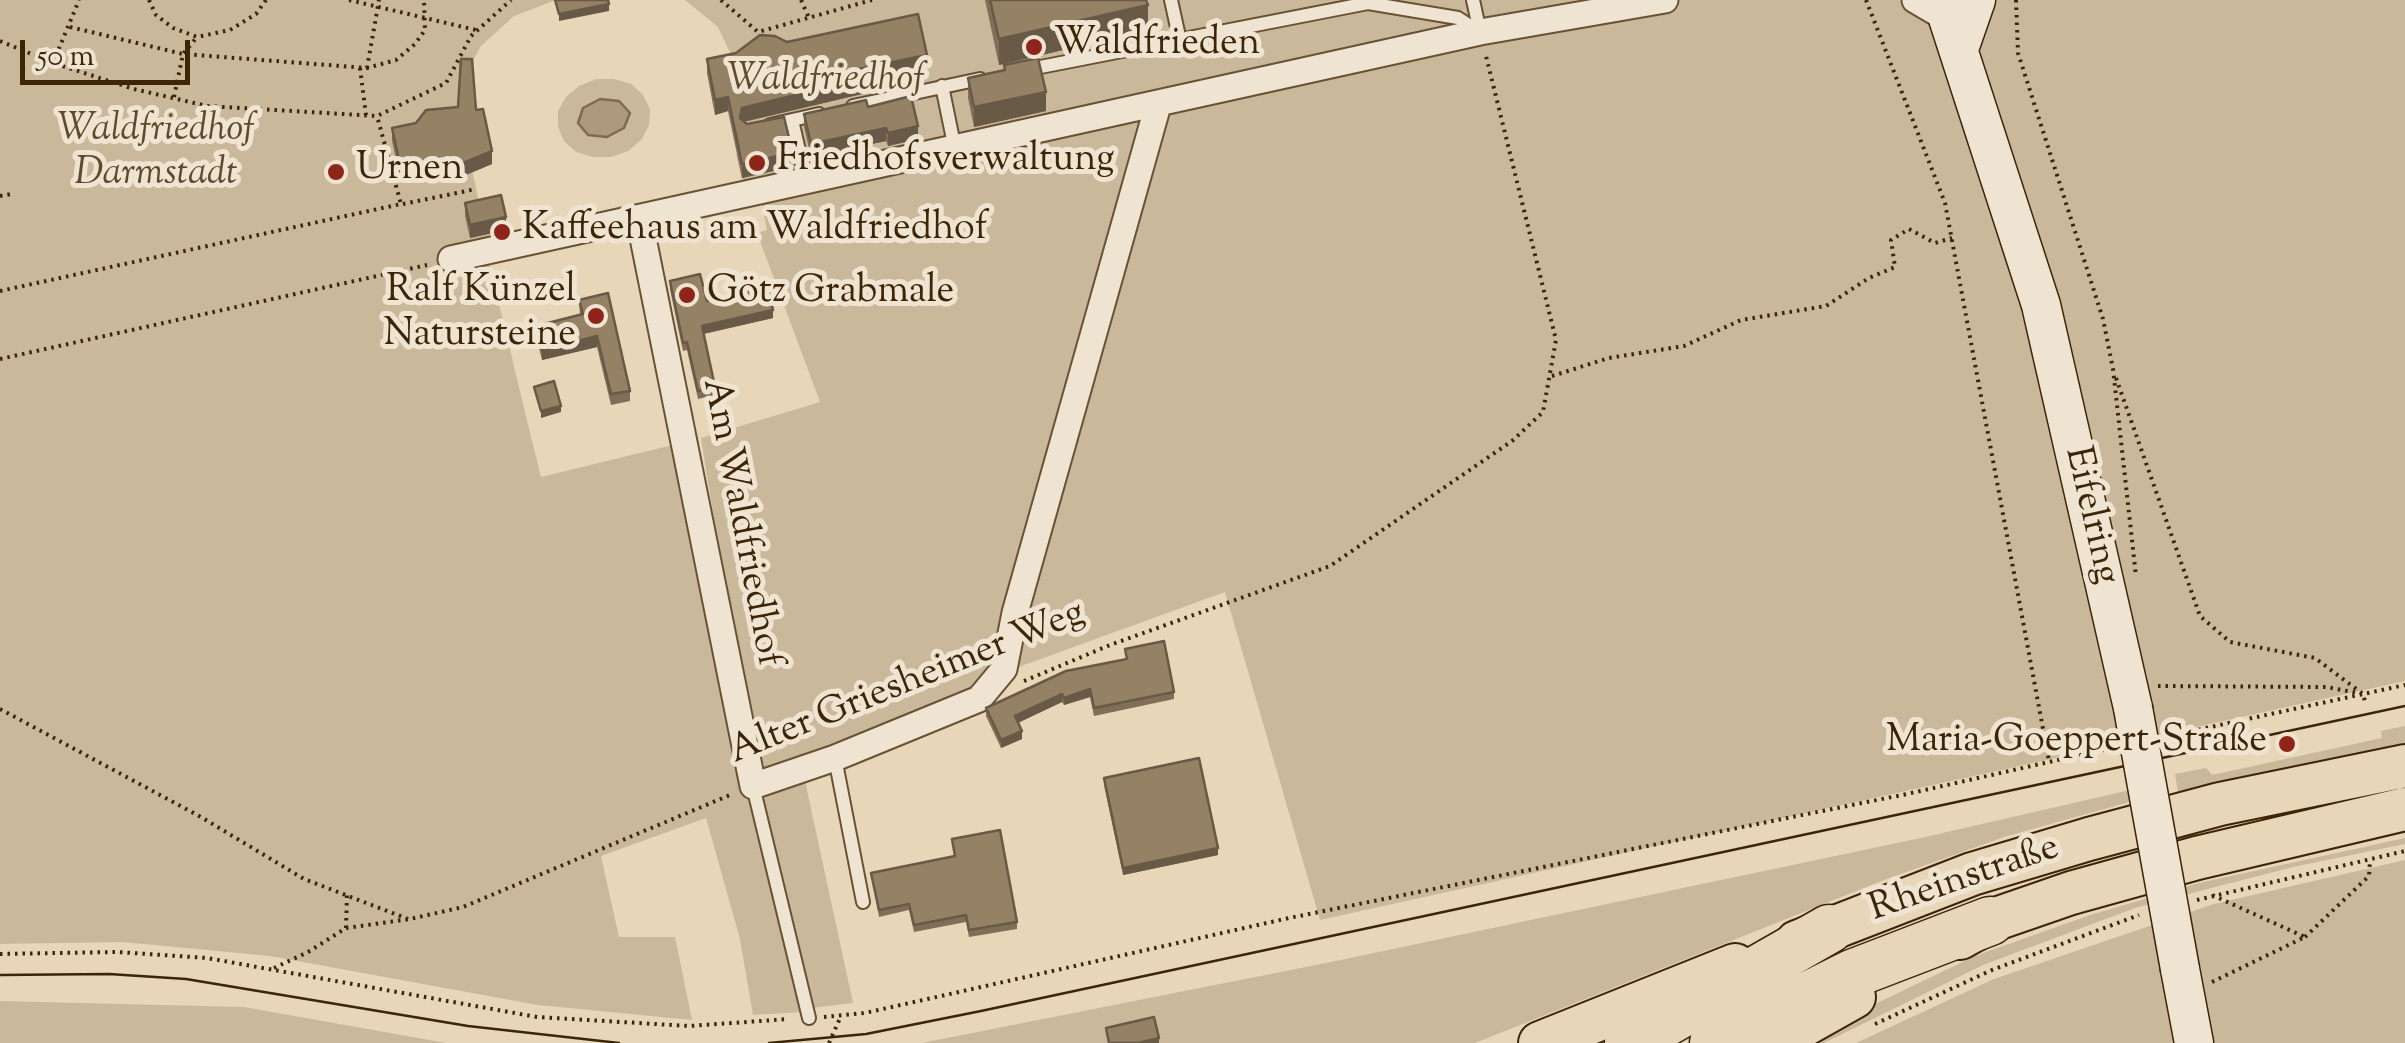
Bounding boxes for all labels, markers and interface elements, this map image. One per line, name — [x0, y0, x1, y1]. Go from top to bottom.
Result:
scale bar — [25, 20, 195, 82]
place label: Waldfrieden — [1054, 24, 1260, 70]
text: 50 m — [37, 36, 94, 79]
marker: Waldfrieden — [1023, 36, 1045, 58]
park label: Waldfriedhof — [727, 60, 925, 106]
park label: Waldfriedhof Darmstadt — [57, 110, 255, 200]
place label: Friedhofsverwaltung — [777, 140, 1115, 186]
place label: Urnen — [356, 149, 463, 195]
marker: Friedhofsverwaltung — [746, 152, 768, 174]
marker: Urnen — [325, 161, 347, 183]
place label: Kaffeehaus am Waldfriedhof — [522, 209, 988, 255]
marker: Kaffeehaus am Waldfriedhof — [491, 221, 513, 243]
place label: Ralf Künzel Natursteine — [383, 271, 576, 360]
place label: Götz Grabmale — [707, 272, 954, 318]
marker: Götz Grabmale — [676, 284, 698, 306]
marker: Ralf Künzel Natursteine — [585, 305, 607, 327]
street label: Am Waldfriedhof — [689, 375, 789, 671]
street label: Eifelring — [2051, 443, 2127, 589]
street label: Alter Griesheimer Weg — [724, 593, 1092, 777]
place label: Maria-Goeppert-Straße — [1886, 721, 2267, 767]
marker: Maria-Goeppert-Straße — [2276, 733, 2298, 755]
street label: Rheinstraße — [1864, 827, 2066, 935]

